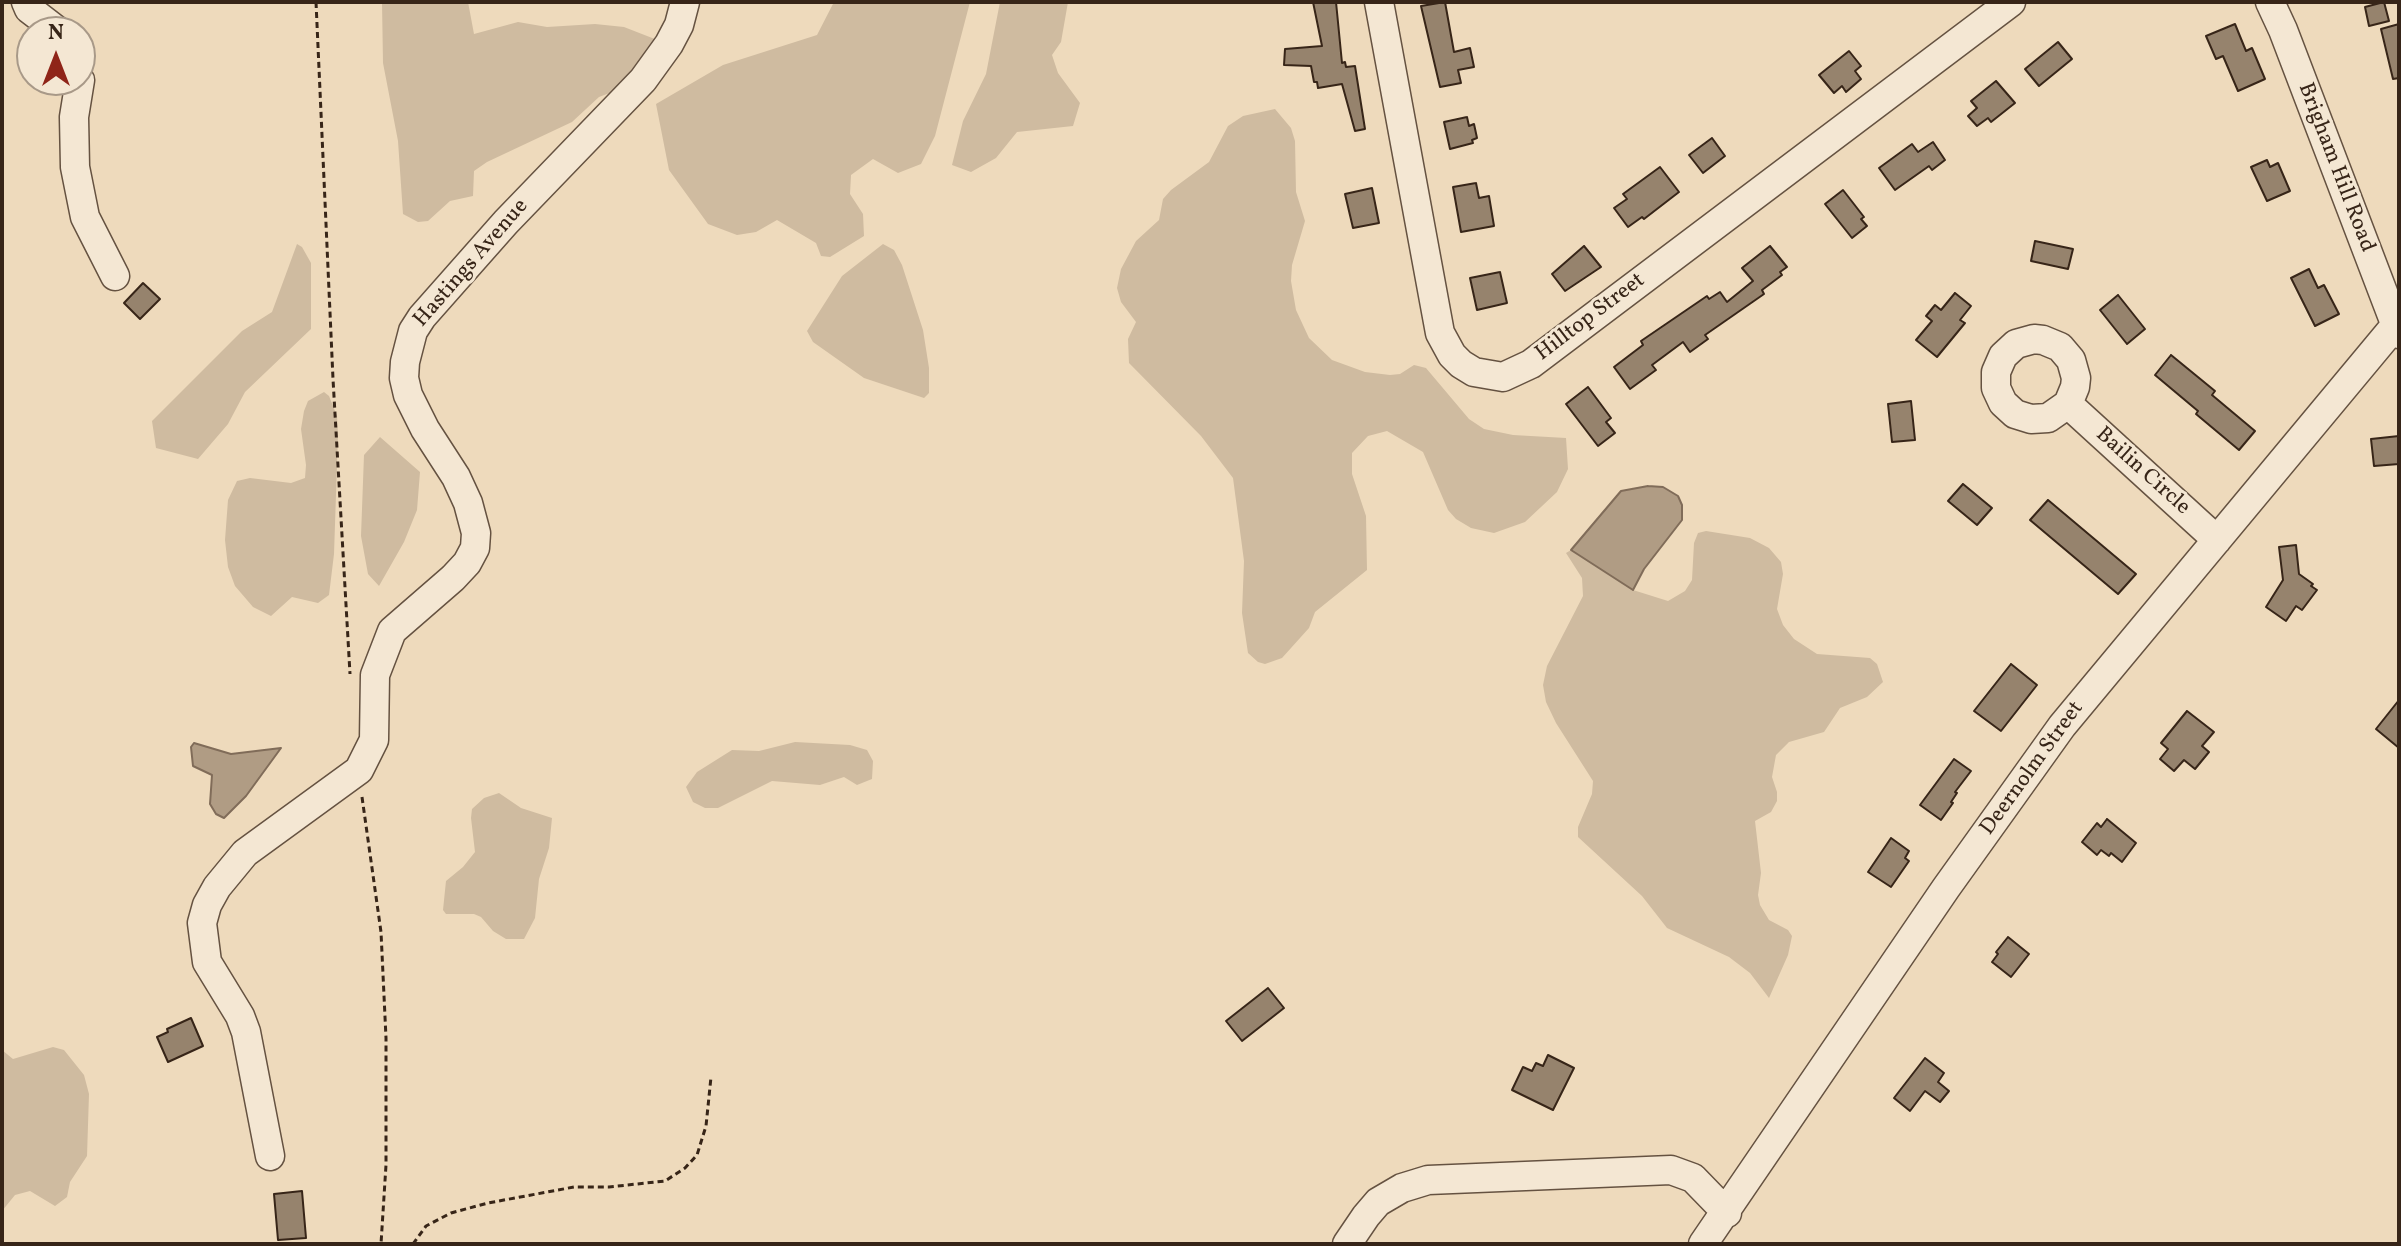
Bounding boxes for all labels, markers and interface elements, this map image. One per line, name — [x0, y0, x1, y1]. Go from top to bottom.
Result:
north arrow — [16, 16, 96, 96]
text: N — [48, 18, 64, 49]
street label: Brigham Hill Road — [2291, 80, 2379, 256]
street label: Hastings Avenue — [409, 194, 535, 334]
street label: Hilltop Street — [1531, 268, 1651, 368]
street label: Bailin Circle — [2089, 423, 2195, 521]
street label: Deernolm Street — [1976, 697, 2090, 841]

